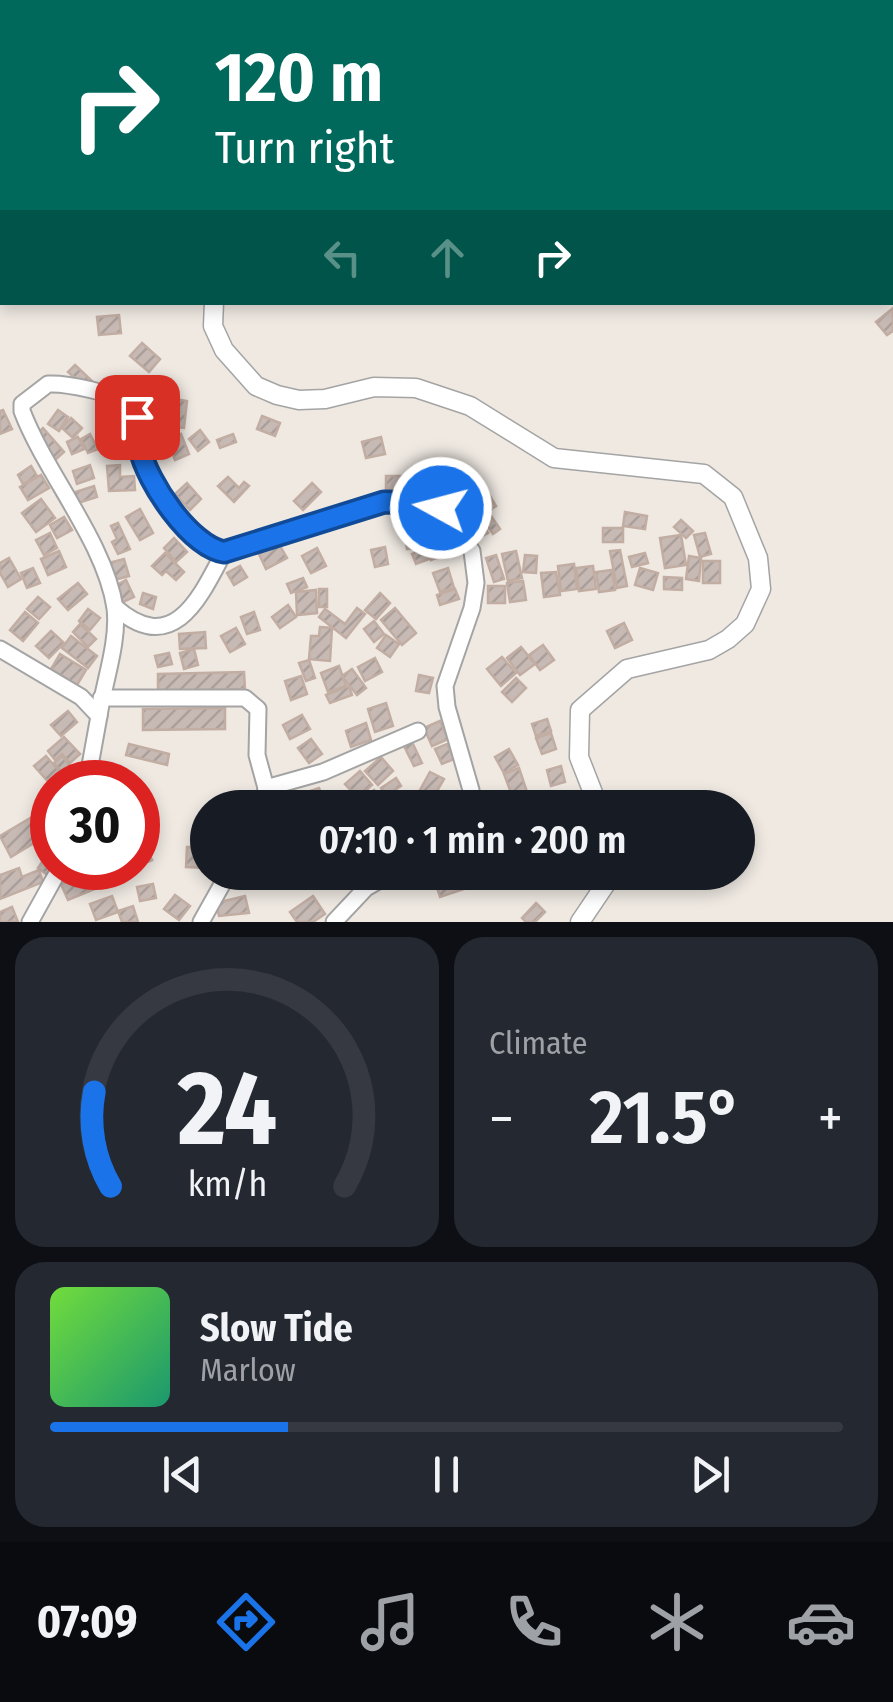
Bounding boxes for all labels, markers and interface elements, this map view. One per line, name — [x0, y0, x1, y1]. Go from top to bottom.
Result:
text: 120 m — [215, 36, 383, 120]
icon: right — [50, 40, 180, 170]
text: Turn right — [215, 121, 394, 175]
icon: left — [315, 230, 370, 285]
icon: ahead — [420, 230, 475, 285]
icon: right — [525, 230, 580, 285]
pin — [95, 375, 180, 460]
icon: arrive — [110, 390, 165, 445]
position arrow — [389, 456, 493, 560]
speed limit sign: 30 — [30, 760, 160, 890]
text: 07:10 · 1 min · 200 m — [319, 817, 626, 863]
text: Climate — [489, 1024, 588, 1062]
text: 24 — [176, 1047, 277, 1172]
text: 21.5° — [590, 1073, 742, 1163]
text: − — [489, 1086, 514, 1152]
text: + — [818, 1086, 843, 1152]
text: km/h — [187, 1163, 267, 1205]
text: Slow Tide — [200, 1305, 353, 1351]
text: Marlow — [200, 1351, 296, 1389]
icon: previous — [155, 1447, 210, 1502]
icon: pause — [419, 1447, 474, 1502]
icon: next — [683, 1447, 738, 1502]
icon: directions — [211, 1587, 281, 1657]
icon: music — [355, 1587, 425, 1657]
icon: phone — [499, 1587, 569, 1657]
icon: climate — [642, 1587, 712, 1657]
icon: car — [786, 1587, 856, 1657]
text: 07:09 — [37, 1595, 138, 1649]

